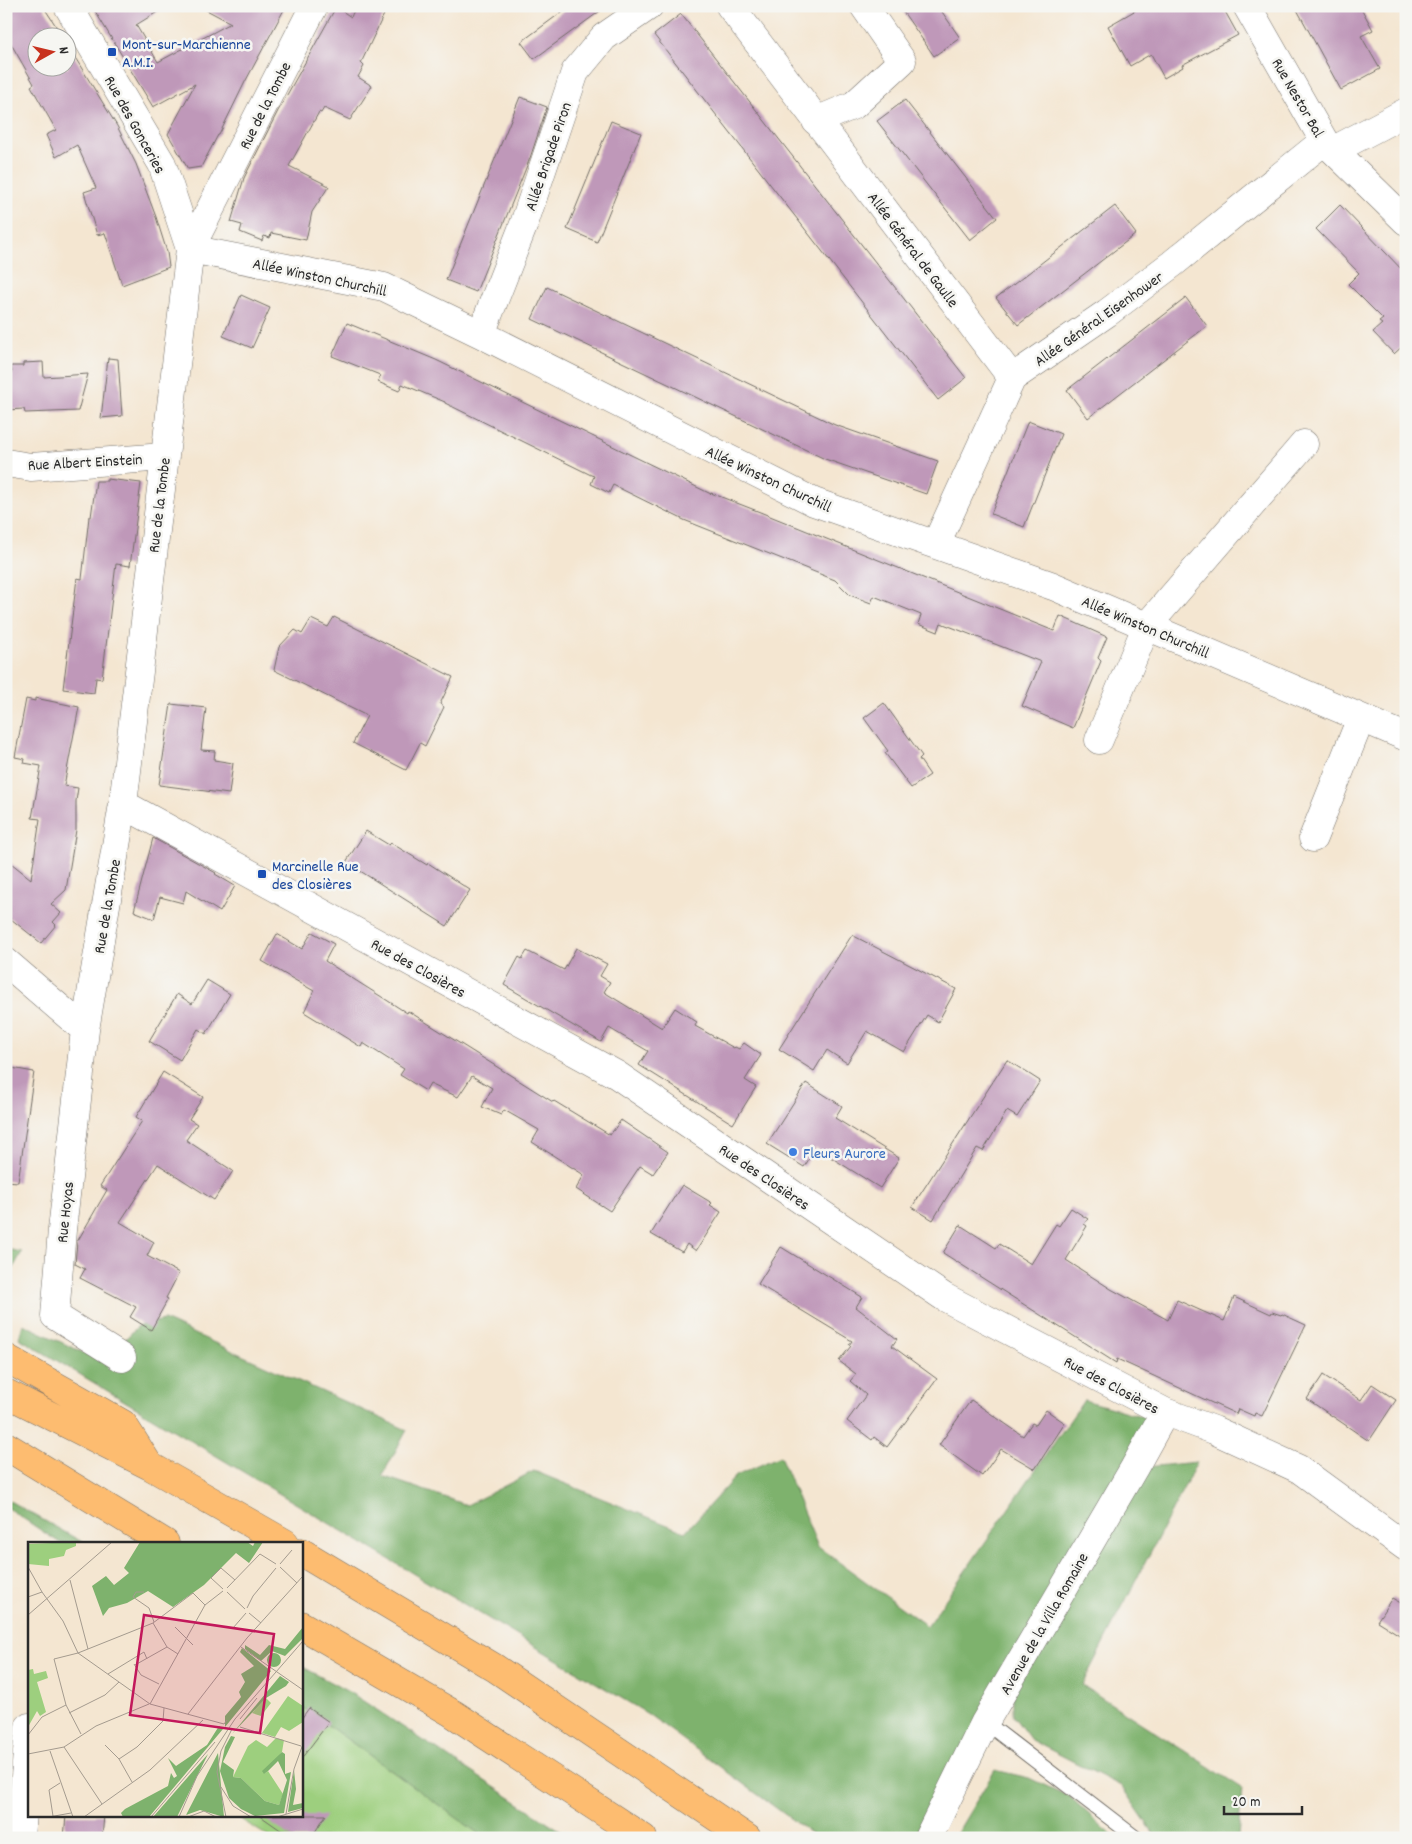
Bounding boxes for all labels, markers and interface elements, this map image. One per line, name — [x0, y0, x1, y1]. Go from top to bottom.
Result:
north arrow — [28, 28, 78, 78]
place label: Mont-sur-Marchienne A.M.I. — [122, 34, 251, 75]
text: N — [53, 46, 73, 55]
marker: Mont-sur-Marchienne A.M.I. — [106, 46, 118, 58]
street label: Rue Nestor Bal — [1265, 54, 1329, 143]
street label: Rue de la Tombe — [234, 58, 298, 154]
street label: Rue des Gonceries — [97, 72, 170, 179]
street label: Allée Brigade Piron — [520, 99, 579, 214]
street label: Allée Général de Gaulle — [861, 188, 963, 313]
street label: Allée Winston Churchill — [250, 253, 389, 304]
street label: Allée Général Eisenhower — [1030, 267, 1169, 373]
street label: Allée Winston Churchill — [701, 441, 835, 520]
street label: Rue Albert Einstein — [27, 449, 143, 478]
street label: Rue de la Tombe — [143, 456, 178, 554]
street label: Allée Winston Churchill — [1078, 591, 1213, 666]
place label: Marcinelle Rue des Closières — [272, 856, 359, 897]
street label: Rue de la Tombe — [89, 857, 128, 956]
marker: Marcinelle Rue des Closières — [256, 868, 268, 880]
street label: Rue des Closières — [366, 934, 470, 1005]
street label: Rue des Closières — [713, 1139, 814, 1217]
place label: Fleurs Aurore — [803, 1143, 886, 1166]
marker: Fleurs Aurore — [787, 1146, 799, 1158]
street label: Rue Hoyas — [52, 1180, 81, 1244]
street label: Rue des Closières — [1059, 1351, 1163, 1421]
inset map — [28, 1542, 302, 1816]
street label: Avenue de la Villa Romaine — [995, 1549, 1095, 1700]
scale bar — [1224, 1784, 1302, 1816]
text: 20 m — [1232, 1792, 1260, 1814]

